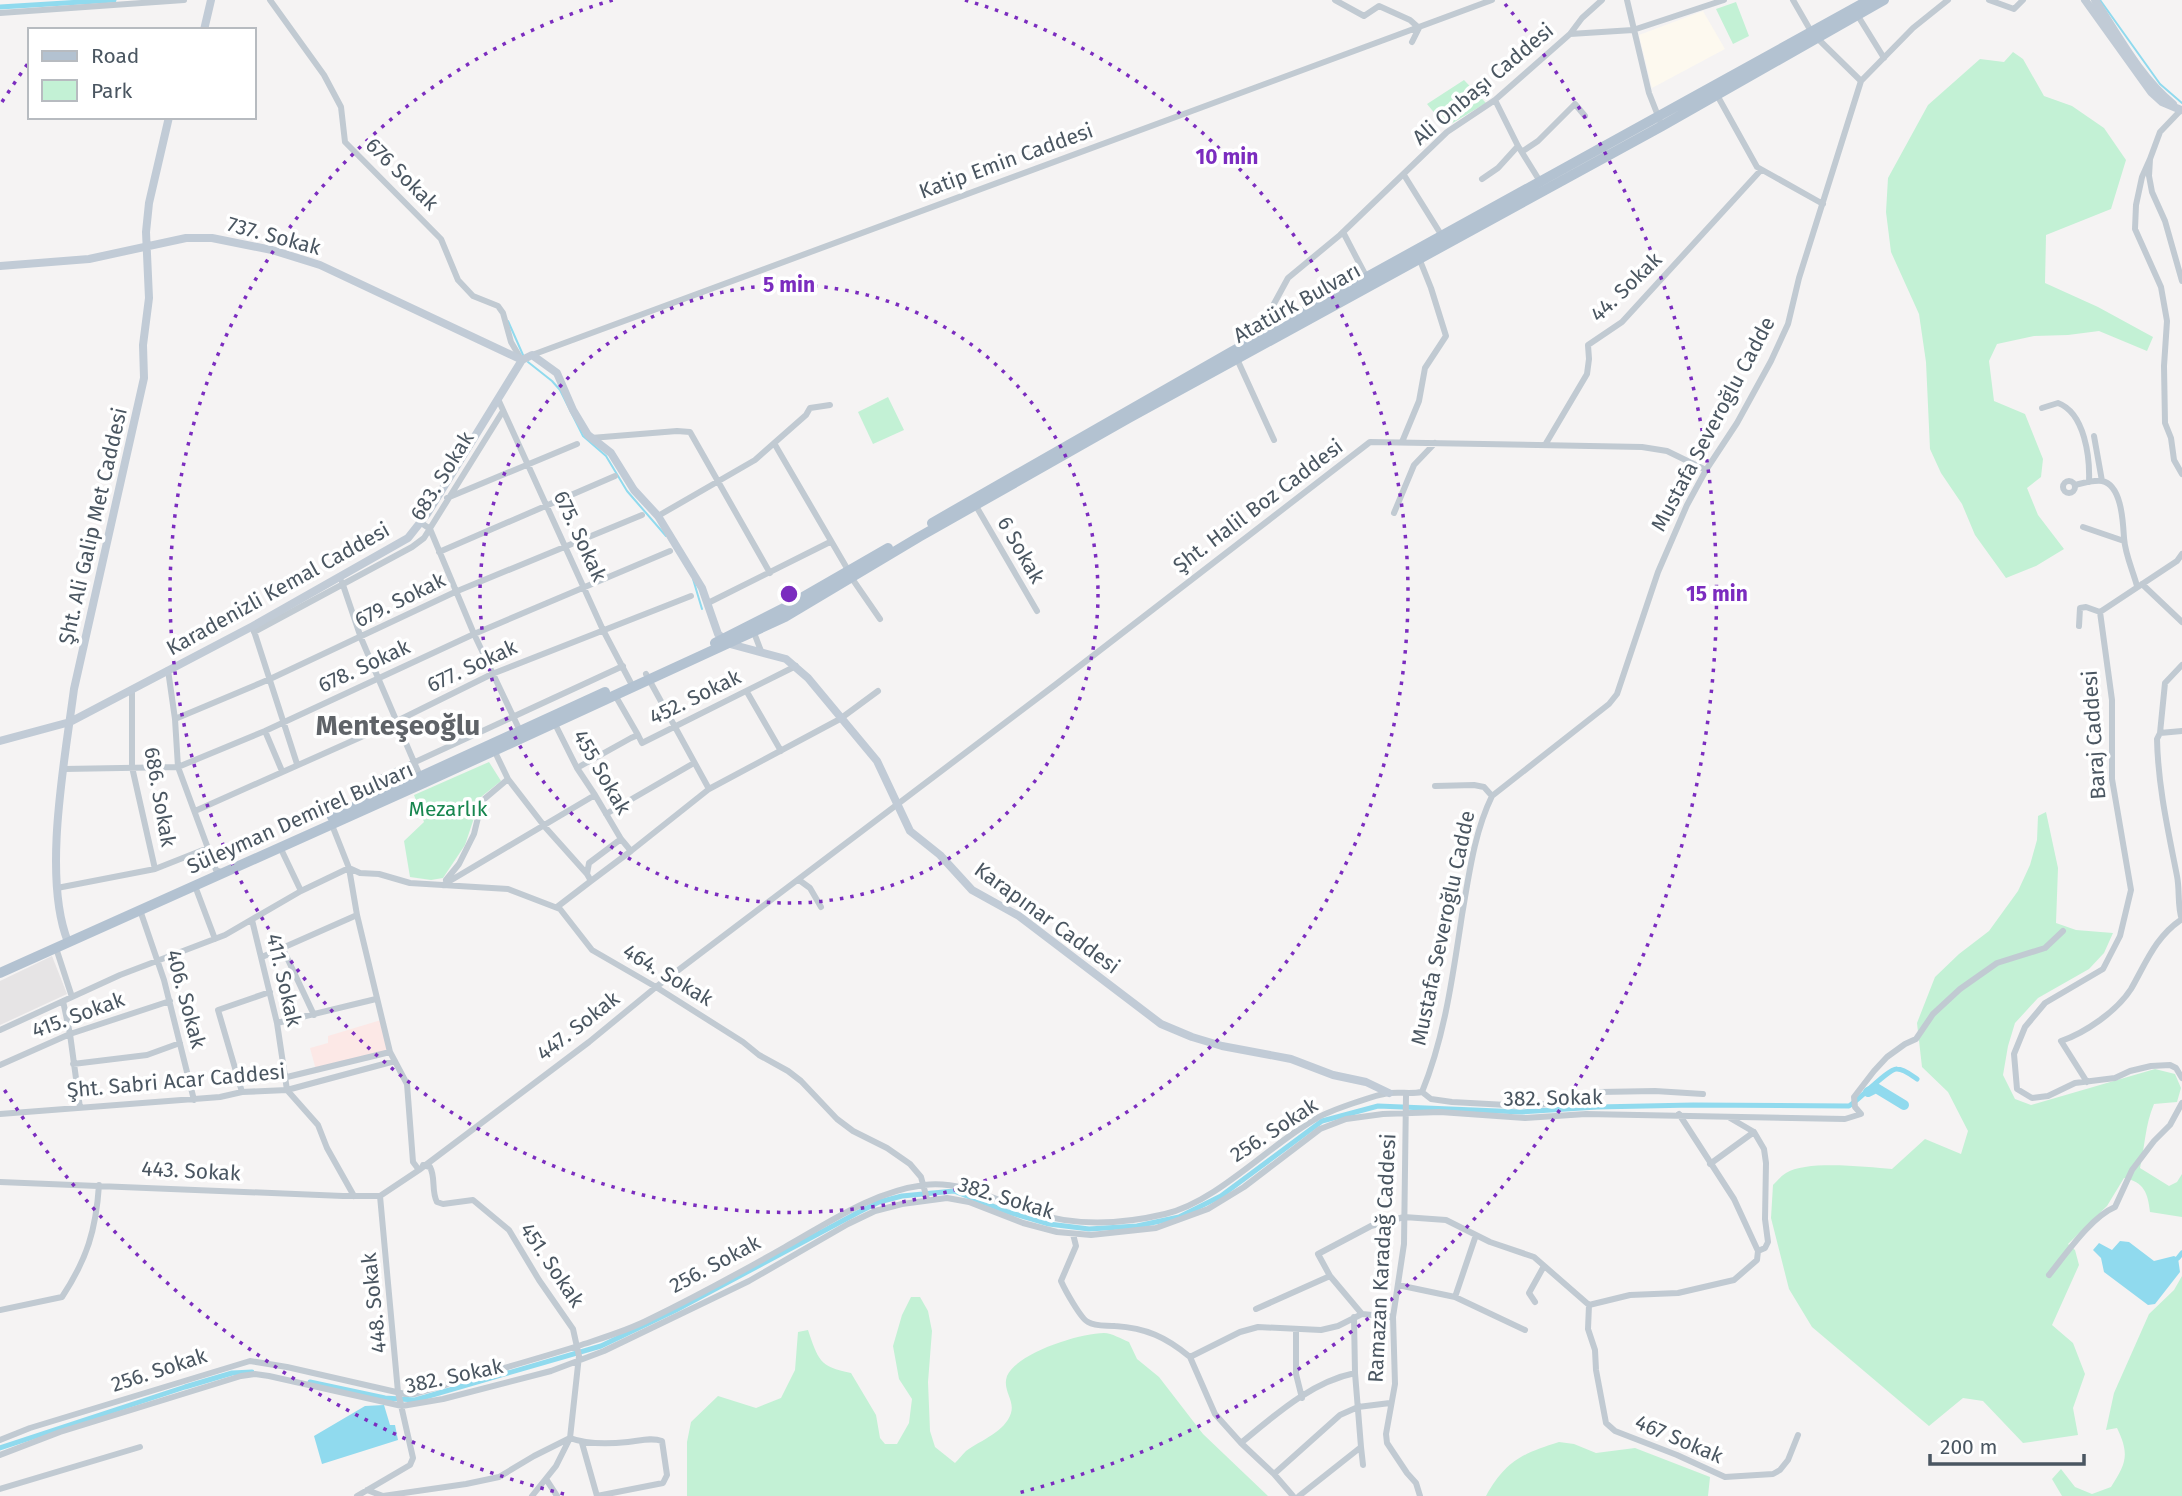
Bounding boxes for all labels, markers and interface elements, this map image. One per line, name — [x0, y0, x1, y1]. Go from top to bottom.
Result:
street label: Ali Onbaşı Caddesi — [1407, 17, 1559, 151]
legend — [28, 28, 256, 119]
text: Road — [91, 43, 139, 69]
text: Park — [91, 78, 133, 104]
street label: Katip Emin Caddesi — [915, 117, 1097, 205]
street label: 676 Sokak — [360, 132, 444, 216]
text: 10 min — [1196, 144, 1258, 170]
street label: 737. Sokak — [224, 211, 324, 261]
street label: 44. Sokak — [1585, 246, 1667, 327]
street label: Atatürk Bulvarı — [1229, 257, 1365, 349]
text: 5 min — [763, 272, 815, 298]
street label: Mustafa Severoğlu Cadde — [1645, 312, 1781, 536]
street label: Şht. Ali Galip Met Caddesi — [53, 405, 133, 647]
street label: 683. Sokak — [404, 426, 480, 525]
street label: Şht. Halil Boz Caddesi — [1168, 434, 1348, 578]
street label: 675. Sokak — [548, 486, 612, 586]
street label: 6 Sokak — [991, 512, 1051, 588]
street label: Karadenizli Kemal Caddesi — [162, 517, 394, 661]
street label: 679. Sokak — [350, 567, 450, 633]
text: 15 min — [1686, 581, 1748, 607]
centre of rings — [777, 582, 801, 606]
street label: 678. Sokak — [314, 633, 414, 699]
street label: 677. Sokak — [423, 634, 521, 698]
street label: 452. Sokak — [645, 664, 745, 730]
street label: Baraj Caddesi — [2077, 670, 2111, 800]
district label: Menteşeoğlu — [316, 709, 480, 742]
street label: 455 Sokak — [567, 725, 637, 819]
street label: 686. Sokak — [138, 745, 182, 849]
street label: Süleyman Demirel Bulvarı — [183, 756, 417, 880]
park label: Mezarlık — [409, 796, 488, 822]
street label: Mustafa Severoğlu Cadde — [1405, 808, 1481, 1048]
street label: Karapınar Caddesi — [969, 856, 1125, 980]
street label: 411. Sokak — [261, 931, 307, 1029]
street label: 464. Sokak — [618, 938, 718, 1012]
street label: 406. Sokak — [160, 947, 212, 1051]
street label: 447. Sokak — [531, 985, 625, 1066]
street label: 415. Sokak — [28, 986, 128, 1044]
street label: Şht. Sabri Acar Caddesi — [66, 1058, 286, 1104]
street label: 382. Sokak — [1503, 1084, 1603, 1112]
street label: 256. Sokak — [1225, 1092, 1323, 1168]
street label: Ramazan Karadağ Caddesi — [1362, 1133, 1402, 1383]
street label: 443. Sokak — [141, 1155, 242, 1187]
street label: 382. Sokak — [955, 1171, 1057, 1225]
street label: 451. Sokak — [514, 1218, 590, 1312]
street label: 256. Sokak — [665, 1229, 765, 1299]
street label: 448. Sokak — [356, 1251, 392, 1355]
street label: 256. Sokak — [108, 1342, 210, 1398]
street label: 382. Sokak — [403, 1353, 505, 1399]
street label: 467 Sokak — [1631, 1409, 1727, 1469]
scale bar — [1930, 1422, 2084, 1466]
text: 200 m — [1940, 1434, 1997, 1460]

